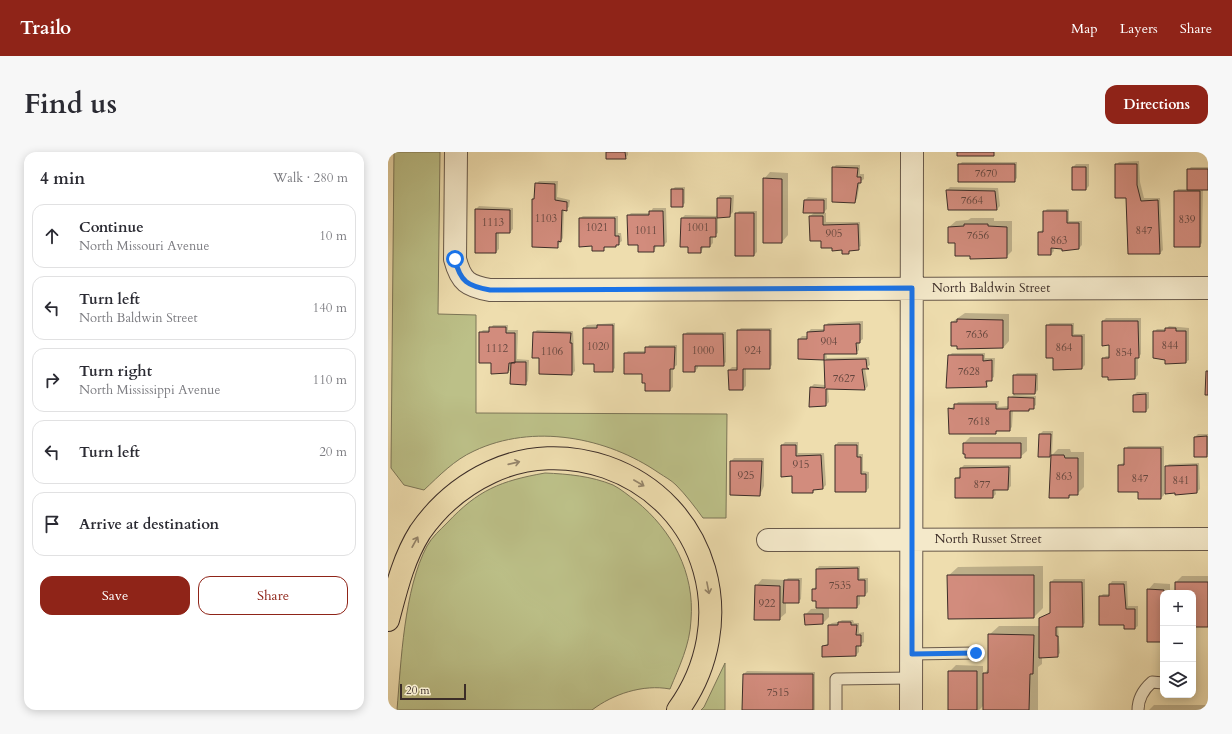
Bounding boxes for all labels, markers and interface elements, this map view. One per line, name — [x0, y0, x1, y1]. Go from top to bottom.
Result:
text: Trailo — [20, 15, 71, 41]
text: Map — [1071, 19, 1098, 38]
text: Layers — [1120, 19, 1158, 38]
text: Share — [1180, 19, 1212, 38]
text: Find us — [24, 85, 117, 123]
button: Directions — [1105, 85, 1208, 124]
house number: 7670 — [975, 166, 998, 181]
text: 4 min — [40, 167, 85, 190]
text: Walk · 280 m — [273, 169, 348, 187]
house number: 7664 — [961, 193, 984, 208]
house number: 1103 — [535, 211, 558, 226]
house number: 839 — [1179, 212, 1196, 227]
house number: 1113 — [482, 215, 505, 230]
text: Continue — [79, 217, 144, 237]
house number: 1021 — [586, 220, 608, 235]
house number: 1001 — [687, 220, 709, 235]
house number: 1011 — [635, 223, 657, 238]
house number: 847 — [1136, 223, 1153, 238]
icon: ahead — [41, 225, 63, 247]
house number: 905 — [826, 226, 842, 241]
text: 10 m — [319, 227, 347, 245]
house number: 7656 — [967, 228, 990, 243]
house number: 863 — [1051, 233, 1068, 248]
text: North Missouri Avenue — [79, 237, 209, 255]
route start — [446, 250, 464, 268]
street label: North Baldwin Street — [932, 279, 1050, 297]
text: Turn left — [79, 289, 140, 309]
icon: left — [41, 297, 63, 319]
text: 140 m — [313, 299, 347, 317]
text: North Baldwin Street — [79, 309, 198, 327]
house number: 7636 — [966, 327, 989, 342]
house number: 904 — [821, 334, 838, 349]
house number: 844 — [1162, 338, 1179, 353]
house number: 1020 — [587, 339, 610, 354]
house number: 864 — [1056, 340, 1073, 355]
house number: 1112 — [486, 341, 509, 356]
house number: 1000 — [692, 343, 715, 358]
house number: 924 — [745, 343, 762, 358]
house number: 1106 — [541, 344, 564, 359]
house number: 854 — [1116, 345, 1133, 360]
text: Turn right — [79, 361, 152, 381]
house number: 7628 — [958, 364, 980, 379]
icon: right — [41, 369, 63, 391]
text: 110 m — [313, 371, 347, 389]
house number: 7627 — [833, 371, 856, 386]
text: North Mississippi Avenue — [79, 381, 220, 399]
house number: 7618 — [968, 414, 990, 429]
icon: left — [41, 441, 63, 463]
text: Turn left — [79, 442, 140, 462]
text: 20 m — [319, 443, 347, 461]
house number: 915 — [793, 457, 809, 472]
one-way arrow — [507, 459, 520, 467]
house number: 925 — [738, 468, 754, 483]
house number: 863 — [1056, 469, 1073, 484]
house number: 847 — [1132, 471, 1149, 486]
house number: 841 — [1173, 473, 1189, 488]
house number: 877 — [974, 477, 991, 492]
one-way arrow — [633, 479, 645, 487]
icon: arrive — [41, 513, 63, 535]
text: Arrive at destination — [79, 514, 219, 534]
street label: North Russet Street — [934, 530, 1042, 548]
one-way arrow — [412, 536, 419, 548]
button: Save — [40, 576, 190, 615]
button: Share — [198, 576, 348, 615]
house number: 7535 — [829, 578, 851, 593]
one-way arrow — [705, 581, 713, 594]
map controls — [1160, 590, 1196, 698]
button: + — [1160, 590, 1196, 626]
house number: 922 — [759, 596, 776, 611]
button: − — [1160, 626, 1196, 662]
route end — [967, 644, 985, 662]
button: layers — [1160, 662, 1196, 698]
scale bar — [400, 682, 466, 701]
text: 20 m — [406, 683, 430, 698]
house number: 7515 — [767, 685, 789, 700]

